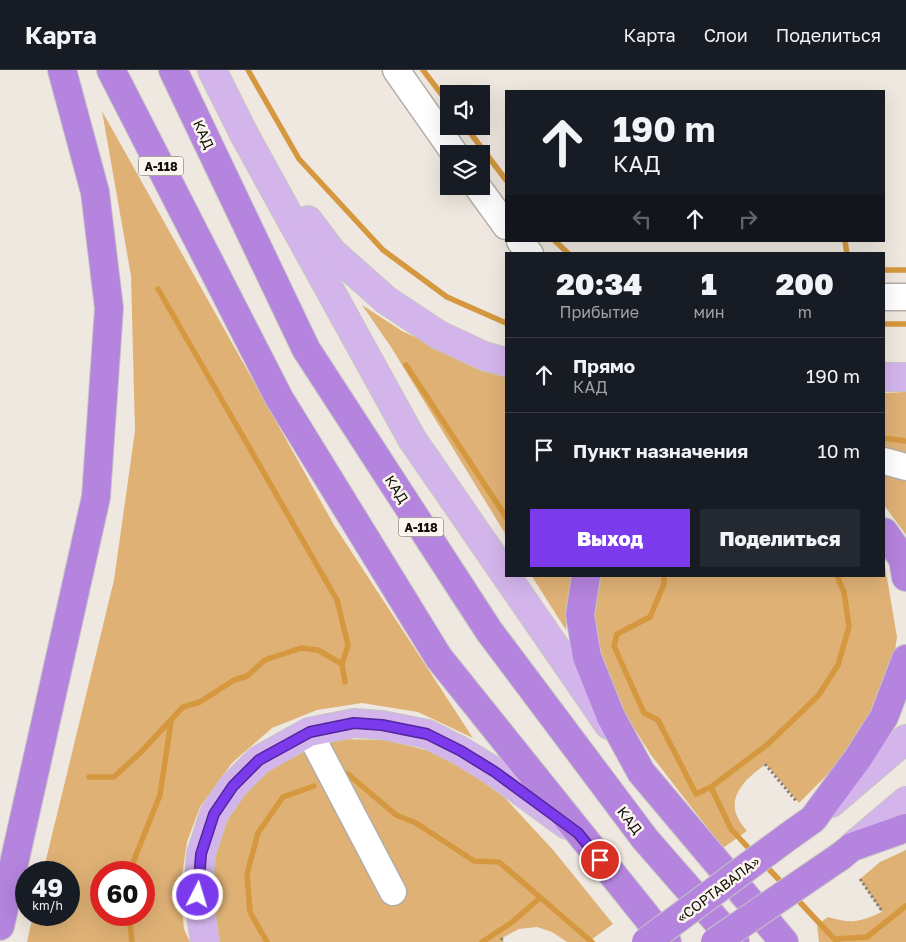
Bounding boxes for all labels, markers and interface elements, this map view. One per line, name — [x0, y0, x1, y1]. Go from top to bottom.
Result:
text: Карта — [25, 20, 97, 49]
text: Карта — [624, 24, 676, 46]
text: Слои — [704, 24, 748, 46]
text: Поделиться — [776, 24, 881, 46]
map controls — [440, 85, 490, 195]
button: sound — [440, 85, 490, 135]
text: 190 m — [613, 108, 715, 150]
icon: ahead — [530, 110, 595, 175]
street label: КАД — [190, 117, 218, 151]
button: layers — [440, 145, 490, 195]
text: КАД — [613, 150, 660, 177]
road number: А-118 — [138, 156, 184, 175]
icon: left — [628, 205, 656, 233]
icon: ahead — [681, 205, 709, 233]
icon: right — [734, 205, 762, 233]
text: 20:34 — [556, 266, 642, 302]
text: 1 — [701, 266, 717, 302]
text: 200 — [776, 266, 834, 302]
text: Прибытие — [559, 302, 639, 322]
text: мин — [694, 302, 725, 322]
text: m — [798, 302, 812, 322]
text: Прямо — [573, 354, 635, 377]
icon: ahead — [530, 361, 558, 389]
text: 190 m — [806, 364, 860, 387]
text: КАД — [573, 377, 607, 397]
icon: arrive — [530, 436, 558, 464]
text: Пункт назначения — [573, 439, 748, 462]
text: 10 m — [817, 439, 860, 462]
street label: КАД — [382, 472, 412, 506]
button: Выход — [530, 509, 690, 567]
button: Поделиться — [700, 509, 860, 567]
road number: А-118 — [398, 518, 444, 537]
street label: КАД — [614, 803, 646, 837]
pin — [579, 839, 621, 881]
icon: arrive — [586, 846, 614, 874]
street label: «СОРТАВАЛА» — [673, 852, 763, 926]
speed limit sign: 60 — [90, 861, 155, 926]
position arrow — [171, 868, 223, 920]
text: 49 — [32, 872, 63, 903]
text: km/h — [32, 898, 63, 913]

